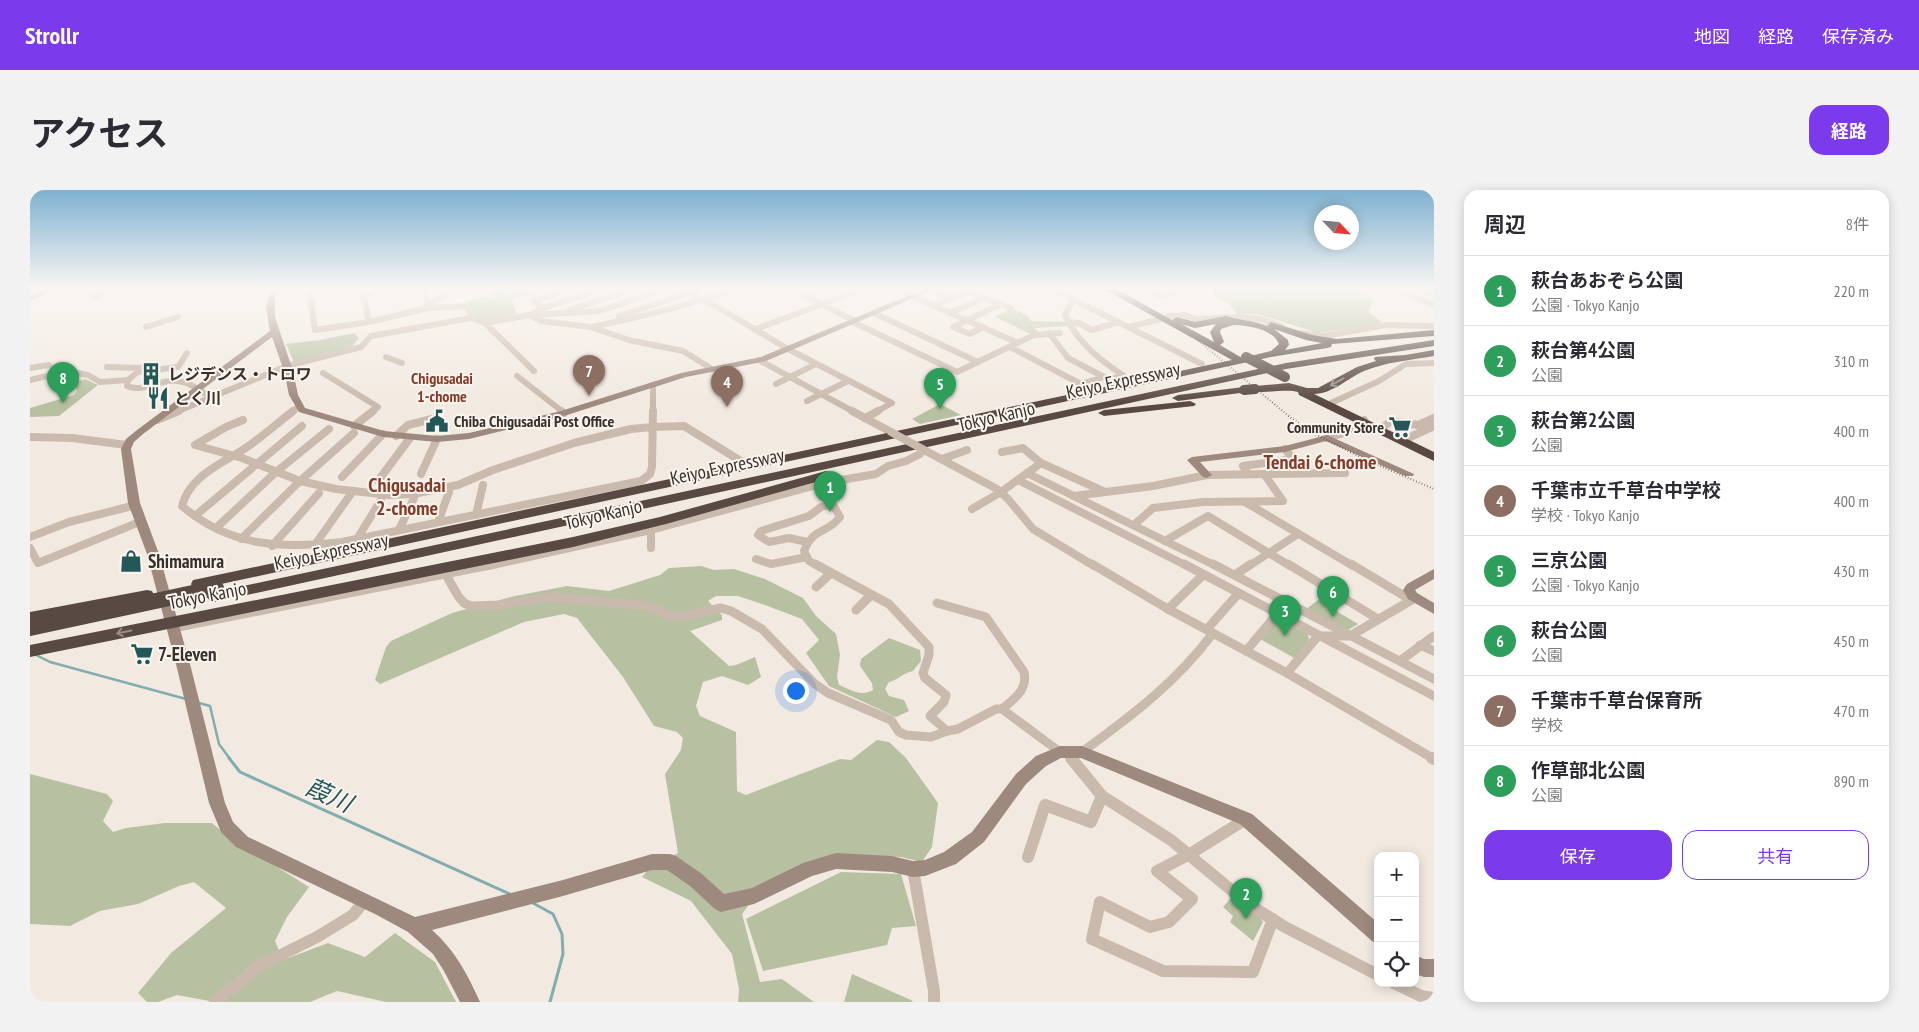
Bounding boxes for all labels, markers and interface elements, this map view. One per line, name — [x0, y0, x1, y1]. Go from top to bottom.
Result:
text: Strollr — [25, 20, 79, 51]
text: 地図 — [1694, 25, 1730, 48]
text: 経路 — [1758, 25, 1794, 48]
text: 保存済み — [1822, 25, 1894, 48]
button: 経路 — [1809, 105, 1889, 155]
text: アクセス — [30, 110, 168, 156]
north arrow — [1314, 205, 1359, 250]
text: 周辺 — [1484, 211, 1526, 238]
text: 8件 — [1846, 214, 1869, 234]
text: 萩台あおぞら公園 — [1531, 268, 1683, 292]
text: 1 — [1496, 281, 1504, 301]
text: 220 m — [1834, 281, 1869, 301]
text: 公園 · Tokyo Kanjo — [1531, 295, 1639, 315]
text: 萩台第4公園 — [1531, 338, 1635, 362]
text: 2 — [1496, 351, 1504, 371]
text: 310 m — [1834, 351, 1869, 371]
pin: 7 — [573, 355, 605, 396]
street label: Keiyo Expressway — [1064, 356, 1183, 404]
building icon: レジデンス・トロワ — [138, 361, 164, 387]
pin: 8 — [47, 362, 79, 403]
place label: レジデンス・トロワ — [168, 364, 312, 384]
text: 公園 — [1531, 365, 1563, 385]
pin: 4 — [711, 366, 743, 407]
district label: Chigusadai 1-chome — [411, 368, 473, 406]
pin: 5 — [924, 368, 956, 409]
one-way arrow — [1330, 378, 1344, 388]
restaurant icon: とく川 — [145, 385, 171, 411]
place label: とく川 — [174, 388, 222, 408]
street label: Tokyo Kanjo — [955, 395, 1037, 437]
public building icon: Chiba Chigusadai Post Office — [424, 408, 450, 434]
text: 萩台第2公園 — [1531, 408, 1635, 432]
place label: Chiba Chigusadai Post Office — [454, 411, 615, 431]
supermarket icon: Community Store — [1387, 414, 1413, 440]
place label: Community Store — [1287, 417, 1384, 437]
text: 3 — [1496, 421, 1504, 441]
text: 400 m — [1834, 421, 1869, 441]
text: 公園 — [1531, 435, 1563, 455]
street label: Keiyo Expressway — [668, 442, 787, 490]
district label: Tendai 6-chome — [1264, 449, 1376, 475]
pin: 1 — [814, 471, 846, 512]
district label: Chigusadai 2-chome — [368, 472, 446, 521]
text: 千葉市立千草台中学校 — [1531, 478, 1721, 502]
text: 4 — [1496, 491, 1504, 511]
text: 400 m — [1834, 491, 1869, 511]
street label: Tokyo Kanjo — [562, 493, 644, 535]
text: 学校 · Tokyo Kanjo — [1531, 505, 1639, 525]
street label: Keiyo Expressway — [272, 527, 391, 575]
shop icon: Shimamura — [118, 548, 144, 574]
text: 三京公園 — [1531, 548, 1607, 572]
place label: Shimamura — [148, 549, 224, 573]
text: 5 — [1496, 561, 1504, 581]
text: 430 m — [1834, 561, 1869, 581]
text: 公園 · Tokyo Kanjo — [1531, 575, 1639, 595]
street label: Tokyo Kanjo — [166, 576, 248, 614]
pin: 6 — [1317, 576, 1349, 617]
pin: 3 — [1269, 595, 1301, 636]
text: 萩台公園 — [1531, 618, 1607, 642]
one-way arrow — [116, 628, 132, 637]
text: 6 — [1496, 631, 1504, 651]
text: 450 m — [1834, 631, 1869, 651]
supermarket icon: 7-Eleven — [129, 641, 155, 667]
place label: 7-Eleven — [158, 642, 217, 666]
text: 公園 — [1531, 645, 1563, 665]
your location — [783, 678, 809, 704]
text: 千葉市千草台保育所 — [1531, 688, 1702, 712]
text: 7 — [1496, 701, 1504, 721]
text: 470 m — [1834, 701, 1869, 721]
text: 学校 — [1531, 715, 1563, 735]
text: 作草部北公園 — [1531, 758, 1645, 782]
water label: 葭川 — [301, 771, 360, 820]
text: 8 — [1496, 771, 1504, 791]
text: 890 m — [1834, 771, 1869, 791]
text: 公園 — [1531, 785, 1563, 805]
button: 保存 — [1484, 830, 1672, 880]
button: 共有 — [1682, 830, 1869, 880]
map controls — [1374, 852, 1419, 987]
button: + — [1374, 852, 1419, 897]
pin: 2 — [1230, 878, 1262, 919]
button: − — [1374, 897, 1419, 942]
button: locate — [1374, 942, 1419, 987]

